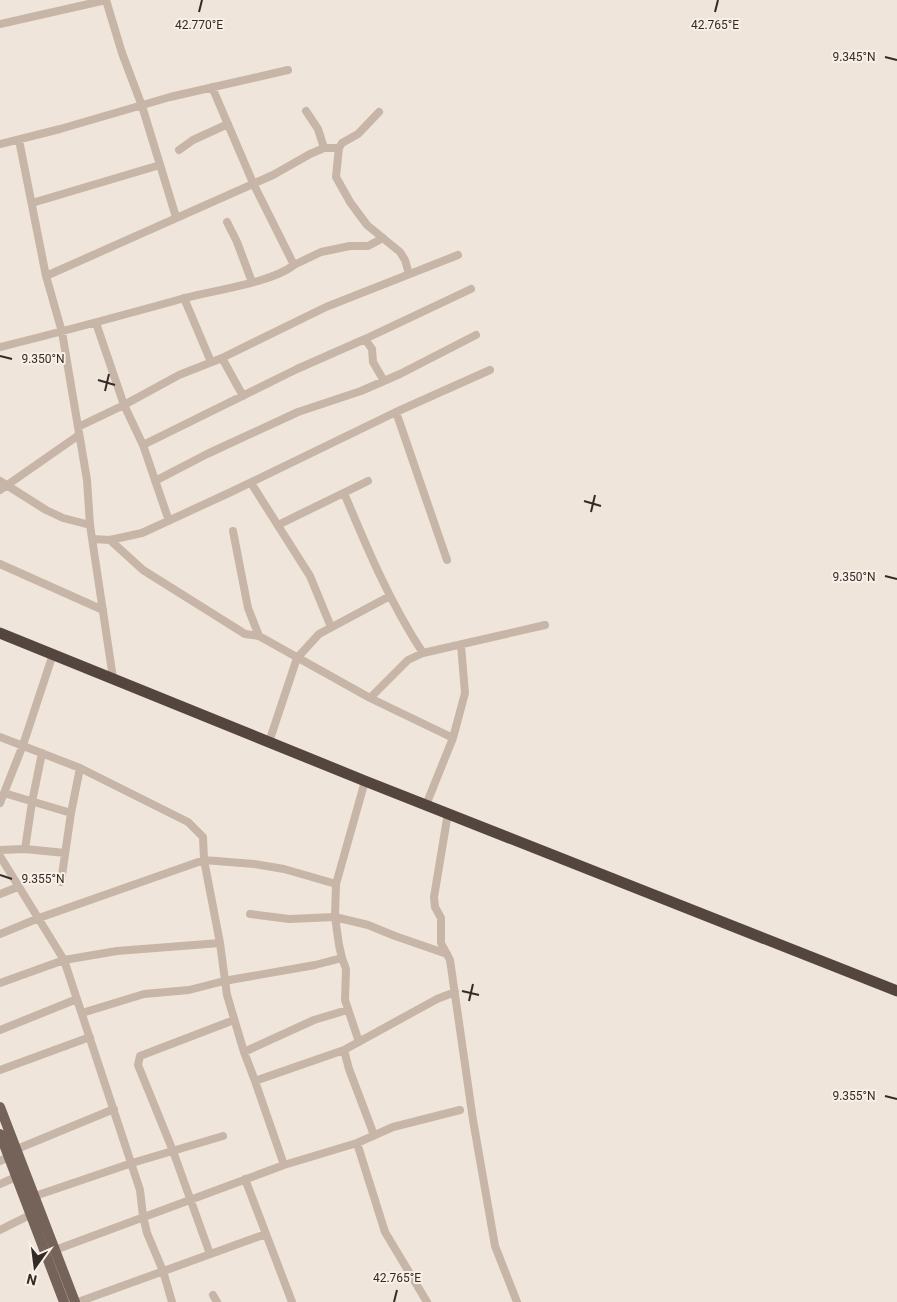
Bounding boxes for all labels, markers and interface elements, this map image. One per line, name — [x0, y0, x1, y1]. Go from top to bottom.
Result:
text: 42.770°E — [175, 18, 223, 32]
text: 42.765°E — [691, 18, 739, 32]
text: 9.345°N — [832, 50, 876, 64]
text: 9.350°N — [21, 352, 65, 366]
text: 9.350°N — [832, 570, 876, 584]
text: 9.355°N — [21, 872, 65, 886]
text: 9.355°N — [832, 1089, 876, 1103]
north arrow — [10, 1242, 60, 1292]
text: N — [25, 1271, 39, 1289]
text: 42.765°E — [373, 1271, 421, 1285]

